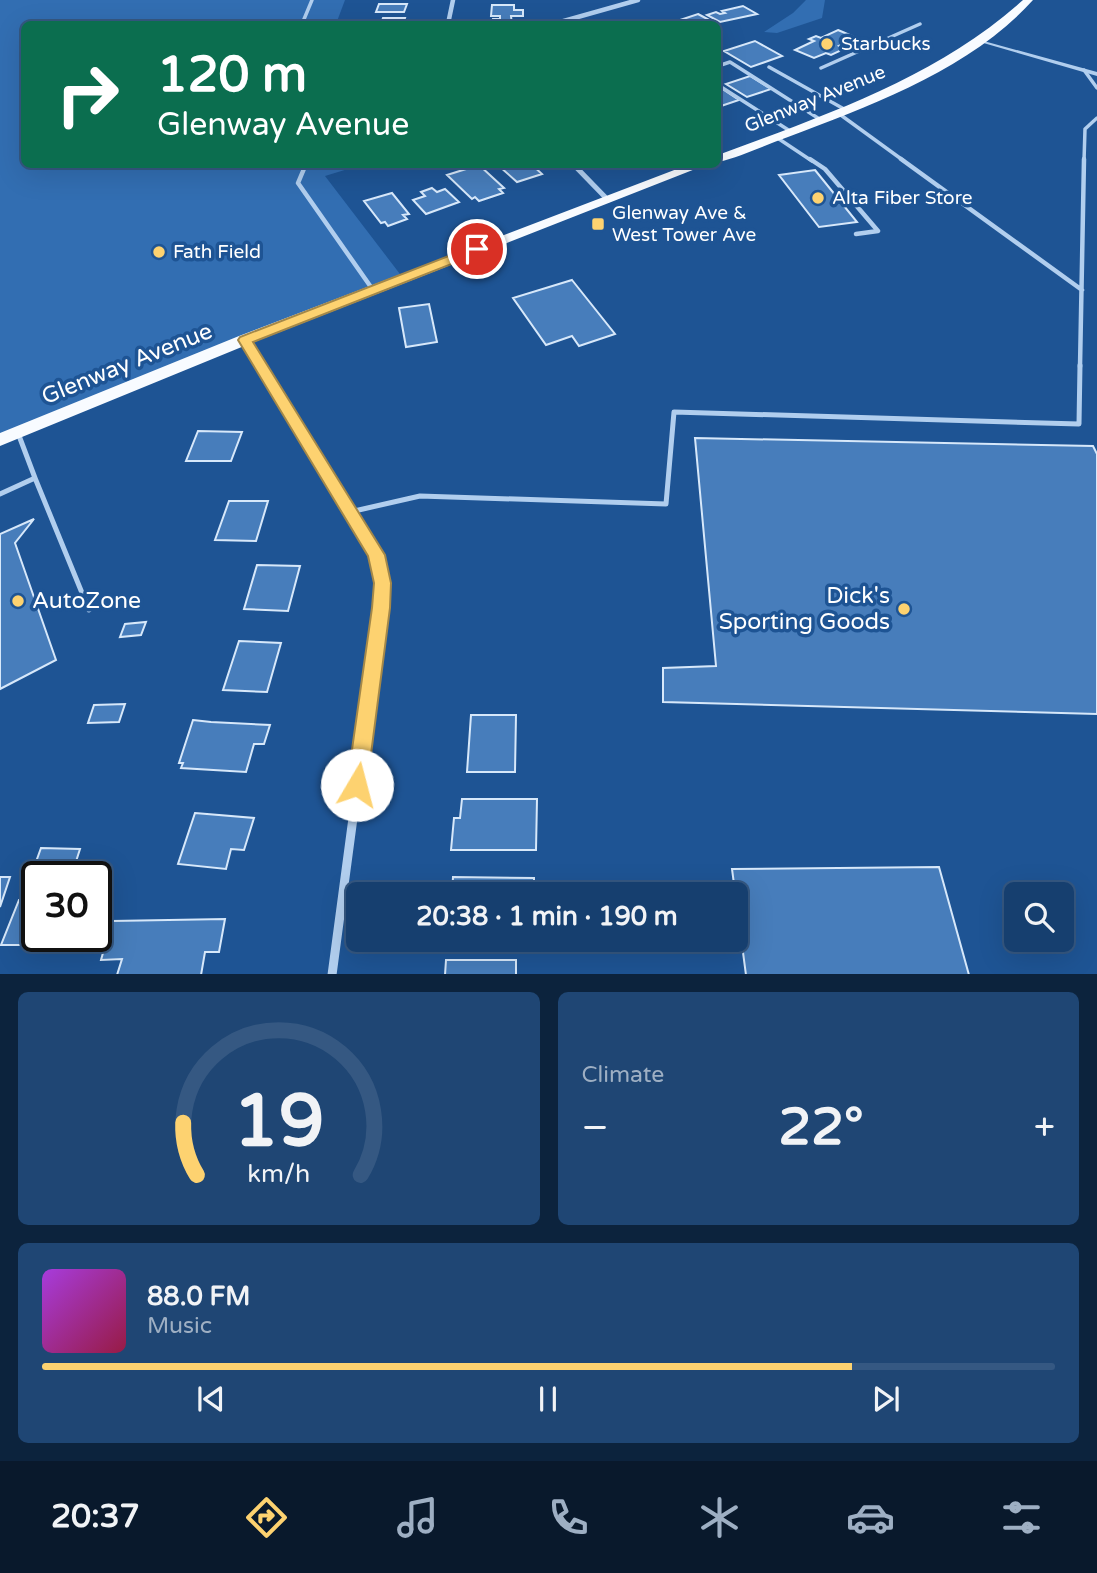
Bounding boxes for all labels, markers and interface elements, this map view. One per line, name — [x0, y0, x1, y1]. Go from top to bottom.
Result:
place label: Starbucks — [841, 33, 931, 55]
marker: Starbucks — [819, 36, 835, 52]
text: 120 m — [157, 46, 307, 105]
icon: right — [42, 49, 133, 140]
street label: Glenway Avenue — [741, 61, 889, 137]
text: Glenway Avenue — [157, 106, 409, 144]
place label: Alta Fiber Store — [832, 187, 972, 209]
marker: Alta Fiber Store — [810, 190, 826, 206]
place label: Glenway Ave & West Tower Ave — [612, 202, 756, 246]
marker: Glenway Ave & West Tower Ave — [590, 216, 606, 232]
pin — [447, 219, 507, 279]
icon: arrive — [458, 230, 496, 268]
place label: Fath Field — [173, 241, 261, 263]
marker: Fath Field — [151, 244, 167, 260]
street label: Glenway Avenue — [38, 317, 216, 411]
place label: Dick's Sporting Goods — [719, 582, 890, 636]
place label: AutoZone — [32, 587, 141, 615]
marker: AutoZone — [10, 593, 26, 609]
marker: Dick's Sporting Goods — [896, 601, 912, 617]
position arrow — [320, 748, 394, 822]
speed limit sign: 30 — [21, 861, 112, 952]
map controls — [1004, 882, 1074, 952]
button: search — [1004, 882, 1074, 952]
text: 20:38 · 1 min · 190 m — [416, 901, 678, 932]
text: Climate — [582, 1061, 664, 1089]
text: 19 — [233, 1078, 324, 1166]
text: 22° — [779, 1096, 864, 1159]
text: − — [582, 1105, 609, 1151]
text: + — [1034, 1105, 1055, 1151]
text: km/h — [247, 1158, 310, 1188]
text: 88.0 FM — [147, 1281, 250, 1312]
text: Music — [147, 1312, 212, 1340]
icon: previous — [192, 1380, 230, 1418]
icon: pause — [529, 1380, 567, 1418]
icon: next — [867, 1380, 905, 1418]
icon: directions — [242, 1493, 291, 1542]
icon: music — [393, 1493, 442, 1542]
icon: phone — [544, 1493, 593, 1542]
icon: climate — [695, 1493, 744, 1542]
icon: car — [846, 1493, 895, 1542]
icon: filters — [997, 1493, 1046, 1542]
text: 20:37 — [51, 1498, 140, 1536]

